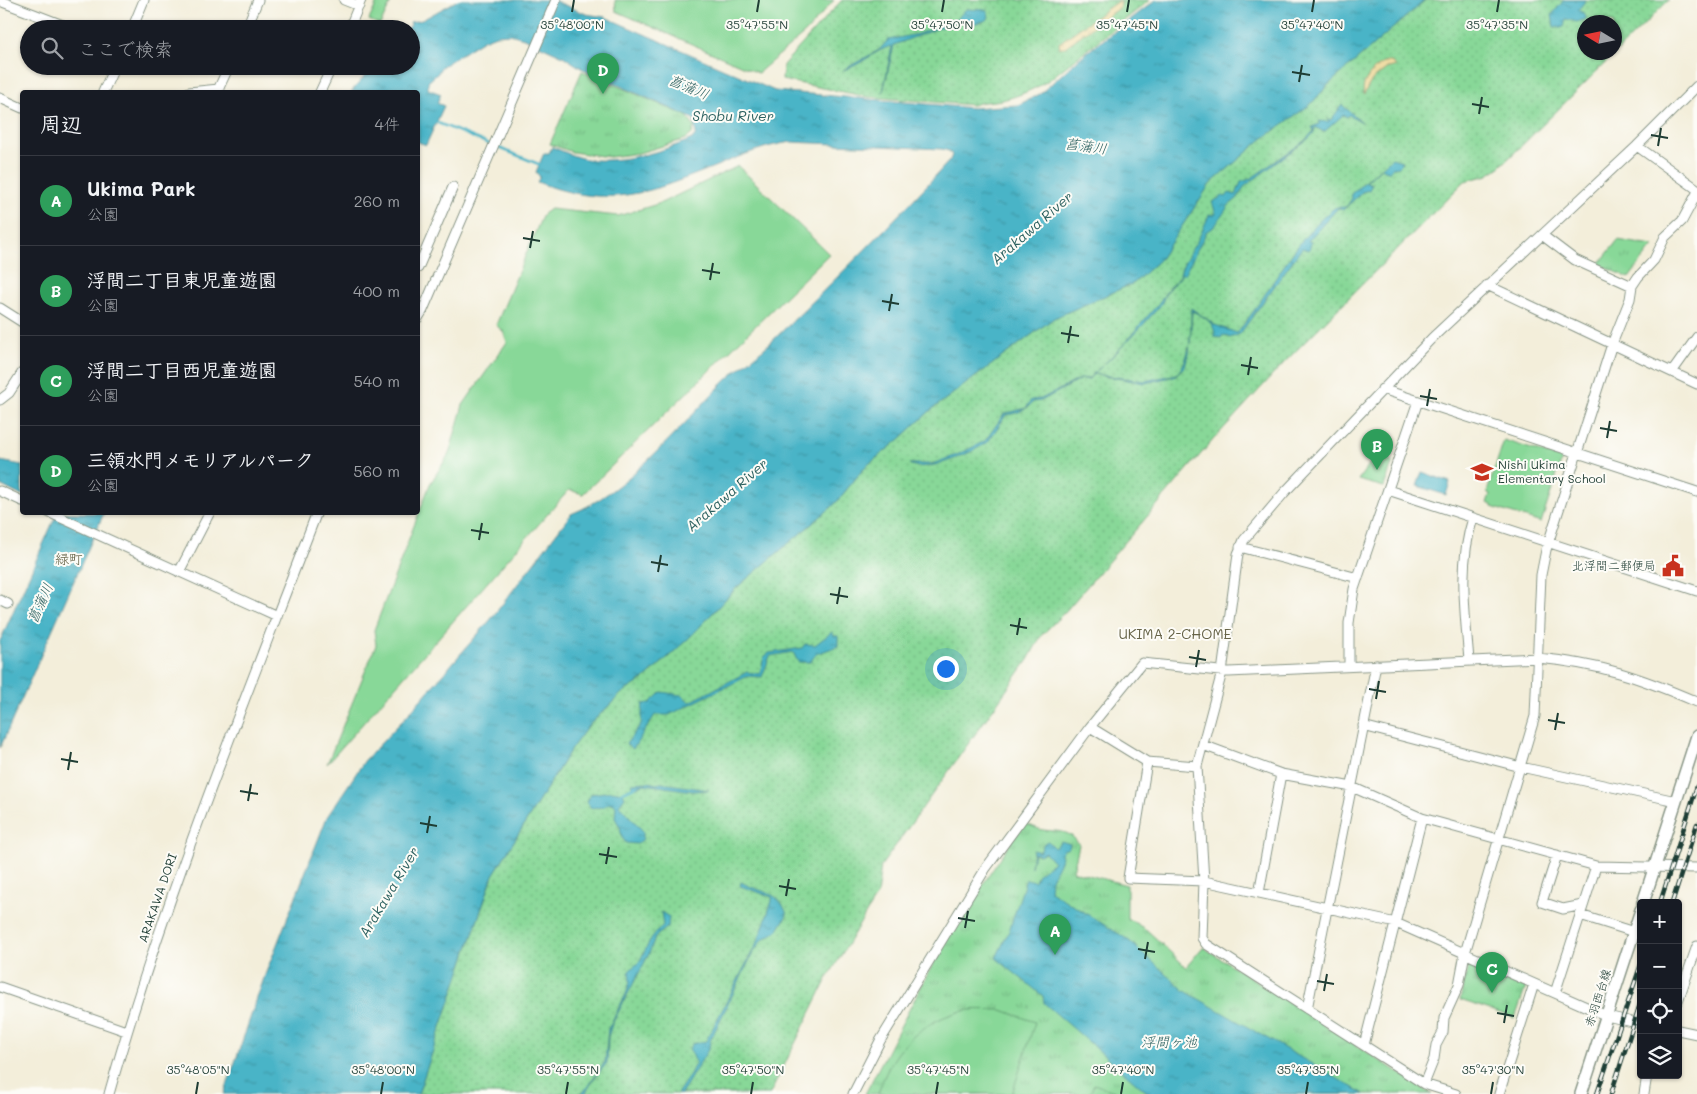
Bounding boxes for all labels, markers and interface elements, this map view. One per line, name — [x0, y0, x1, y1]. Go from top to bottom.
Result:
north arrow — [1577, 15, 1622, 60]
text: 35°48'00"N — [540, 16, 604, 32]
text: 35°47'55"N — [726, 16, 788, 32]
text: 35°47'50"N — [911, 16, 973, 32]
text: 35°47'45"N — [1096, 16, 1158, 32]
text: 35°47'40"N — [1281, 16, 1343, 32]
text: 35°47'35"N — [1466, 16, 1528, 32]
search box — [20, 20, 420, 75]
icon: search — [38, 34, 66, 62]
text: ここで検索 — [78, 36, 173, 61]
pin: D — [587, 53, 619, 94]
water label: 菖蒲川 — [666, 70, 712, 103]
water label: Shobu River — [692, 106, 774, 125]
text: 周辺 — [40, 110, 82, 137]
text: 4件 — [375, 113, 400, 134]
water label: 菖蒲川 — [1064, 133, 1108, 158]
text: Ukima Park — [87, 176, 195, 201]
water label: Arakawa River — [987, 187, 1076, 268]
text: A — [50, 190, 62, 211]
text: 260 m — [354, 190, 400, 211]
text: 公園 — [87, 203, 119, 224]
text: 浮間二丁目東児童遊園 — [87, 267, 277, 292]
text: B — [51, 280, 61, 301]
text: 400 m — [353, 280, 400, 301]
text: 公園 — [87, 294, 119, 315]
text: 浮間二丁目西児童遊園 — [87, 357, 277, 382]
text: C — [50, 370, 62, 391]
text: 540 m — [354, 370, 400, 391]
text: 公園 — [87, 384, 119, 405]
pin: B — [1361, 429, 1393, 470]
text: 三領水門メモリアルパーク — [87, 447, 314, 472]
water label: Arakawa River — [682, 454, 771, 535]
place label: Nishi Ukima Elementary School — [1498, 456, 1606, 486]
school or university icon: Nishi Ukima Elementary School — [1469, 459, 1495, 485]
text: D — [50, 460, 62, 481]
text: 560 m — [353, 460, 400, 481]
text: 公園 — [87, 474, 119, 495]
district label: 緑町 — [55, 549, 83, 568]
public building icon: 北浮間二郵便局 — [1660, 553, 1686, 579]
place label: 北浮間二郵便局 — [1572, 557, 1656, 573]
water label: 菖蒲川 — [22, 580, 57, 626]
district label: UKIMA 2-CHOME — [1118, 624, 1232, 643]
your location — [933, 656, 959, 682]
water label: Arakawa River — [354, 843, 423, 940]
street label: ARAKAWA DORI — [134, 851, 180, 944]
map controls — [1637, 899, 1682, 1079]
button: + — [1637, 899, 1682, 944]
pin: A — [1039, 914, 1071, 955]
button: − — [1637, 944, 1682, 989]
pin: C — [1476, 952, 1508, 993]
street label: 赤羽西台線 — [1580, 967, 1614, 1029]
button: locate — [1637, 989, 1682, 1034]
water label: 浮間ヶ池 — [1141, 1032, 1198, 1051]
button: layers — [1637, 1034, 1682, 1079]
text: 35°48'05"N — [166, 1061, 230, 1077]
text: 35°48'00"N — [351, 1061, 415, 1077]
text: 35°47'55"N — [537, 1061, 599, 1077]
text: 35°47'50"N — [722, 1061, 784, 1077]
text: 35°47'45"N — [907, 1061, 969, 1077]
text: 35°47'40"N — [1092, 1061, 1154, 1077]
text: 35°47'35"N — [1277, 1061, 1339, 1077]
text: 35°47'30"N — [1462, 1061, 1524, 1077]

